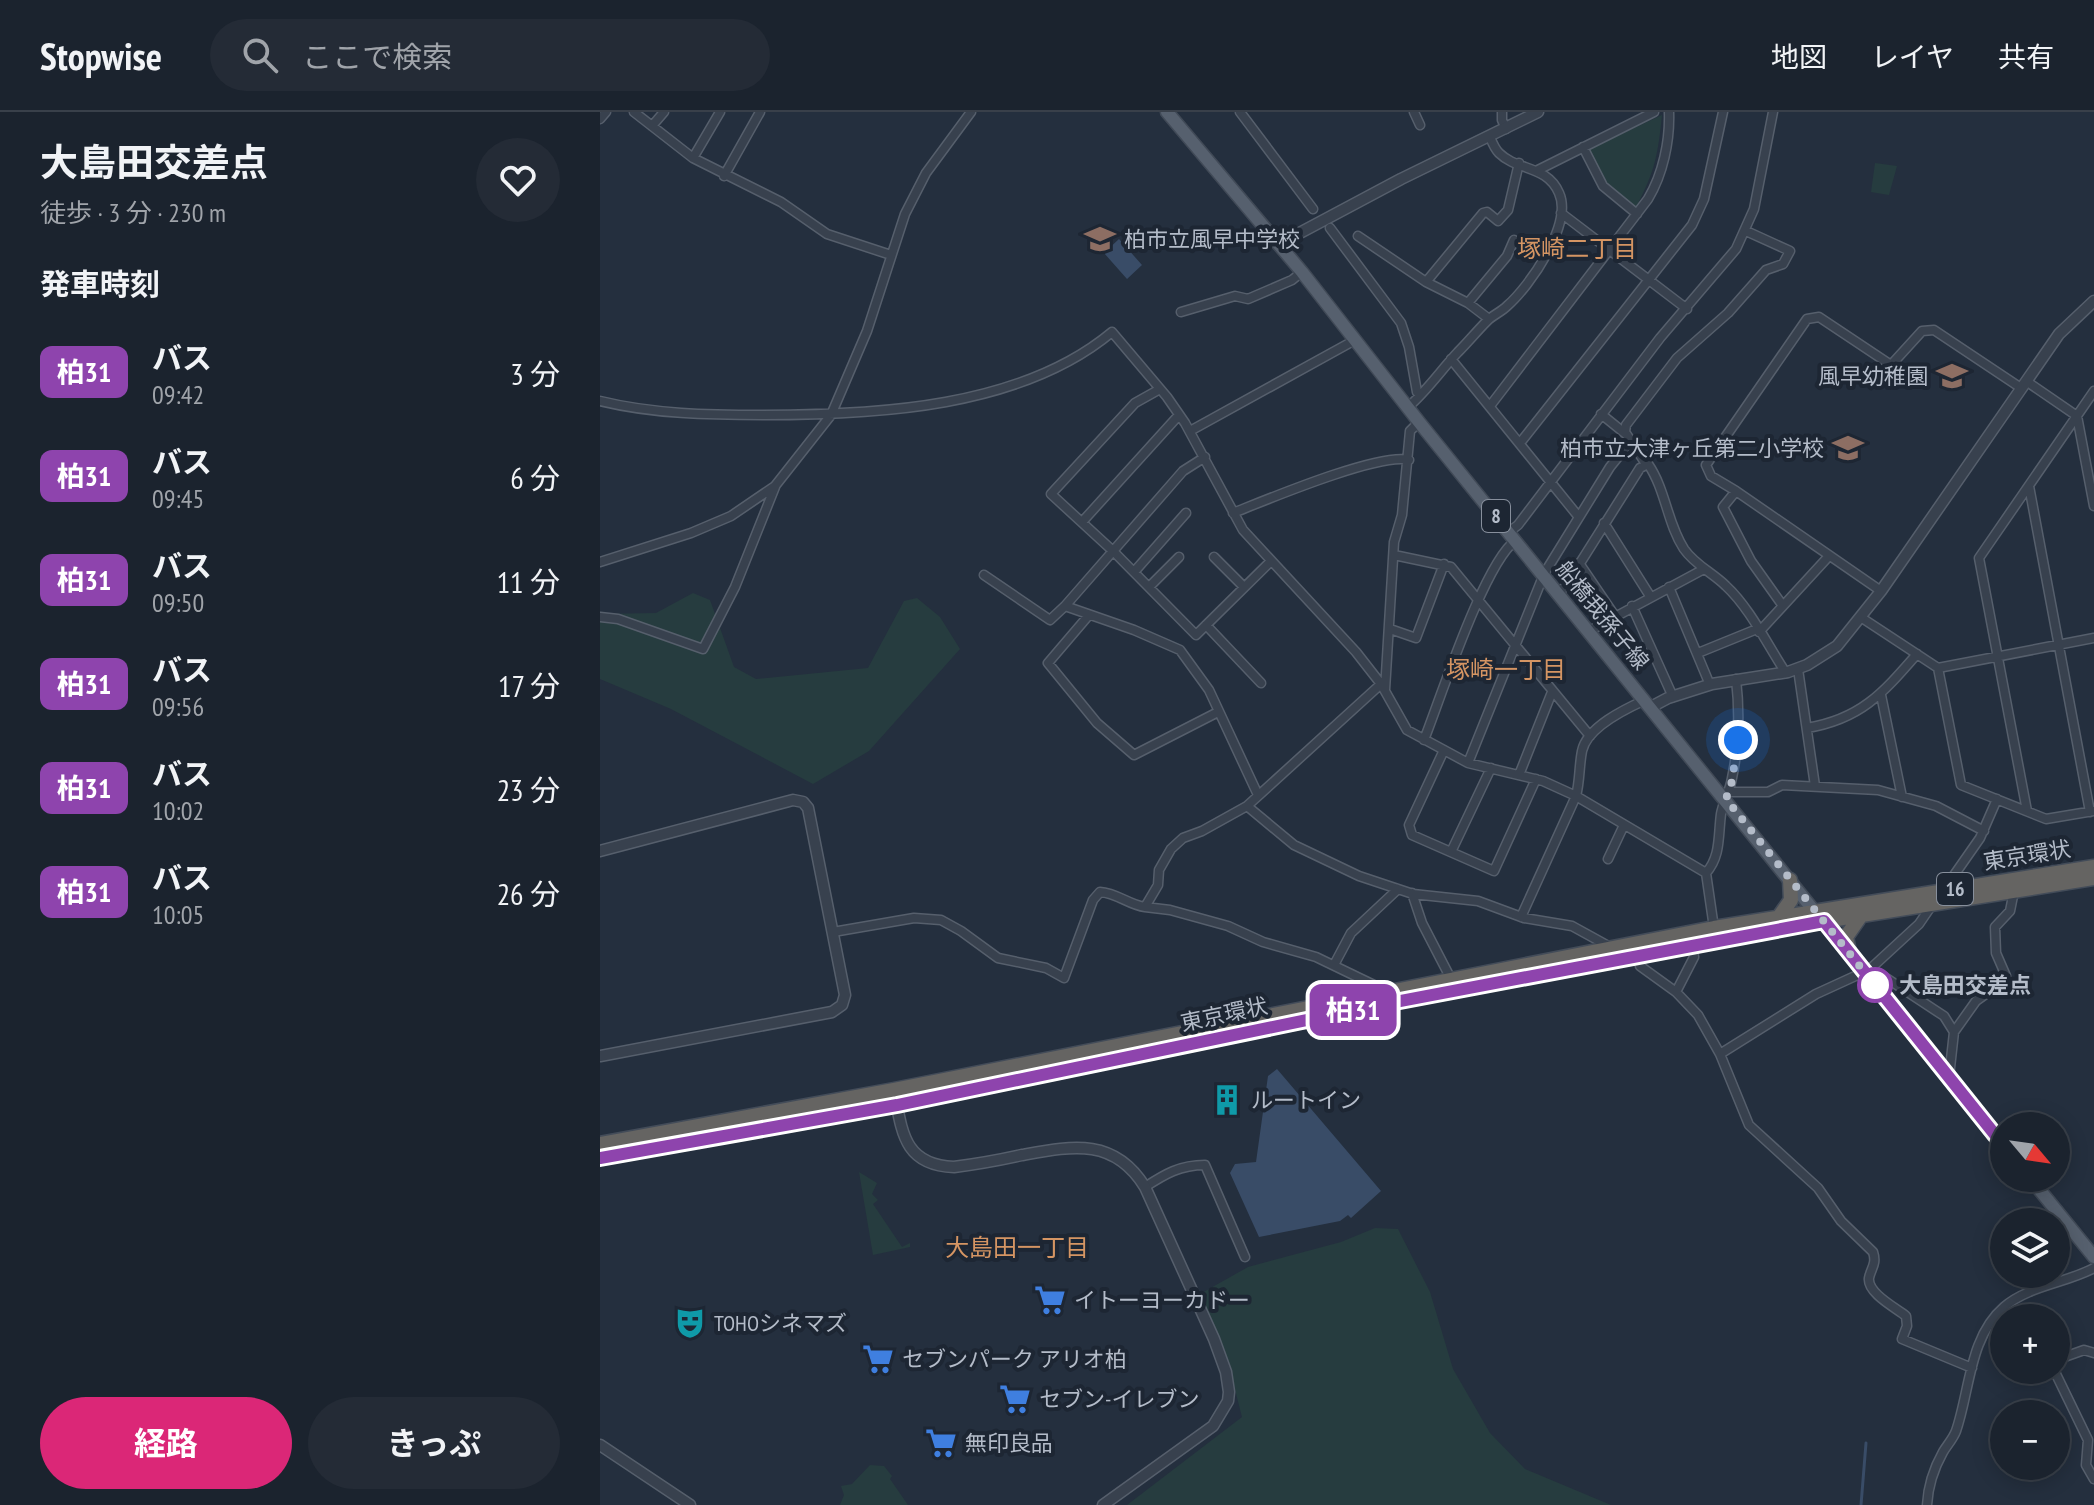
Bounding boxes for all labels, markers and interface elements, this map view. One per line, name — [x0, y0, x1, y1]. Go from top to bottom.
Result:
search box — [210, 19, 770, 91]
text: Stopwise — [40, 31, 162, 80]
icon: search — [238, 33, 282, 77]
text: ここで検索 — [302, 37, 452, 76]
text: 地図 — [1771, 38, 1827, 75]
text: レイヤ — [1871, 38, 1954, 75]
text: 共有 — [1998, 38, 2054, 75]
text: 大島田交差点 — [40, 137, 268, 186]
button: heart — [476, 138, 560, 222]
text: 徒歩 · 3 分 · 230 m — [40, 196, 226, 229]
school or university icon: 柏市立風早中学校 — [1083, 222, 1117, 256]
place label: 柏市立風早中学校 — [1124, 225, 1300, 253]
district label: 塚崎二丁目 — [1517, 233, 1637, 264]
text: 発車時刻 — [40, 264, 160, 303]
text: バス — [152, 338, 212, 377]
text: 柏31 — [57, 353, 111, 390]
text: 3 分 — [510, 354, 560, 393]
school or university icon: 風早幼稚園 — [1935, 359, 1969, 393]
place label: 風早幼稚園 — [1818, 362, 1928, 390]
text: 09:42 — [152, 378, 204, 411]
school or university icon: 柏市立大津ヶ丘第二小学校 — [1831, 431, 1865, 465]
place label: 柏市立大津ヶ丘第二小学校 — [1560, 434, 1824, 462]
text: バス — [152, 442, 212, 481]
text: 柏31 — [57, 457, 111, 494]
text: 6 分 — [510, 458, 560, 497]
text: 09:45 — [152, 482, 204, 515]
road number: 8 — [1482, 500, 1510, 532]
text: バス — [152, 546, 212, 585]
street label: 船橋我孫子線 — [1551, 555, 1655, 675]
text: 柏31 — [57, 561, 111, 598]
text: 11 分 — [497, 562, 560, 601]
text: 09:50 — [152, 586, 204, 619]
text: バス — [152, 650, 212, 689]
district label: 塚崎一丁目 — [1446, 654, 1566, 685]
text: 柏31 — [57, 665, 111, 702]
text: 17 分 — [498, 666, 560, 705]
text: 09:56 — [152, 690, 204, 723]
your location — [1718, 720, 1758, 760]
text: バス — [152, 754, 212, 793]
text: 柏31 — [57, 769, 111, 806]
text: 23 分 — [497, 770, 560, 809]
text: 10:02 — [152, 794, 204, 827]
street label: 東京環状 — [1981, 834, 2073, 876]
text: バス — [152, 858, 212, 897]
text: 柏31 — [57, 873, 111, 910]
road number: 16 — [1937, 873, 1973, 905]
text: 26 分 — [497, 874, 560, 913]
text: 10:05 — [152, 898, 204, 931]
marker: 大島田交差点 — [1858, 968, 1892, 1002]
place label: 大島田交差点 — [1899, 971, 2031, 999]
line badge: 柏31 — [1307, 984, 1399, 1036]
street label: 東京環状 — [1178, 991, 1270, 1037]
text: 柏31 — [1326, 991, 1380, 1028]
building icon: ルートイン — [1210, 1083, 1244, 1117]
place label: ルートイン — [1251, 1086, 1361, 1114]
north arrow — [1990, 1112, 2070, 1192]
map controls — [1990, 1112, 2070, 1480]
button: layers — [1990, 1208, 2070, 1288]
district label: 大島田一丁目 — [945, 1232, 1089, 1263]
supermarket icon: イトーヨーカドー — [1033, 1283, 1067, 1317]
place label: イトーヨーカドー — [1074, 1286, 1250, 1314]
button: + — [1990, 1304, 2070, 1384]
theatre icon: TOHOシネマズ — [673, 1306, 707, 1340]
place label: TOHOシネマズ — [714, 1309, 847, 1337]
supermarket icon: セブンパーク アリオ柏 — [861, 1342, 895, 1376]
place label: セブンパーク アリオ柏 — [902, 1345, 1127, 1373]
supermarket icon: セブン-イレブン — [998, 1382, 1032, 1416]
place label: セブン-イレブン — [1039, 1385, 1199, 1413]
button: 経路 — [40, 1397, 292, 1489]
button: きっぷ — [308, 1397, 560, 1489]
button: − — [1990, 1400, 2070, 1480]
supermarket icon: 無印良品 — [924, 1426, 958, 1460]
place label: 無印良品 — [965, 1429, 1053, 1457]

